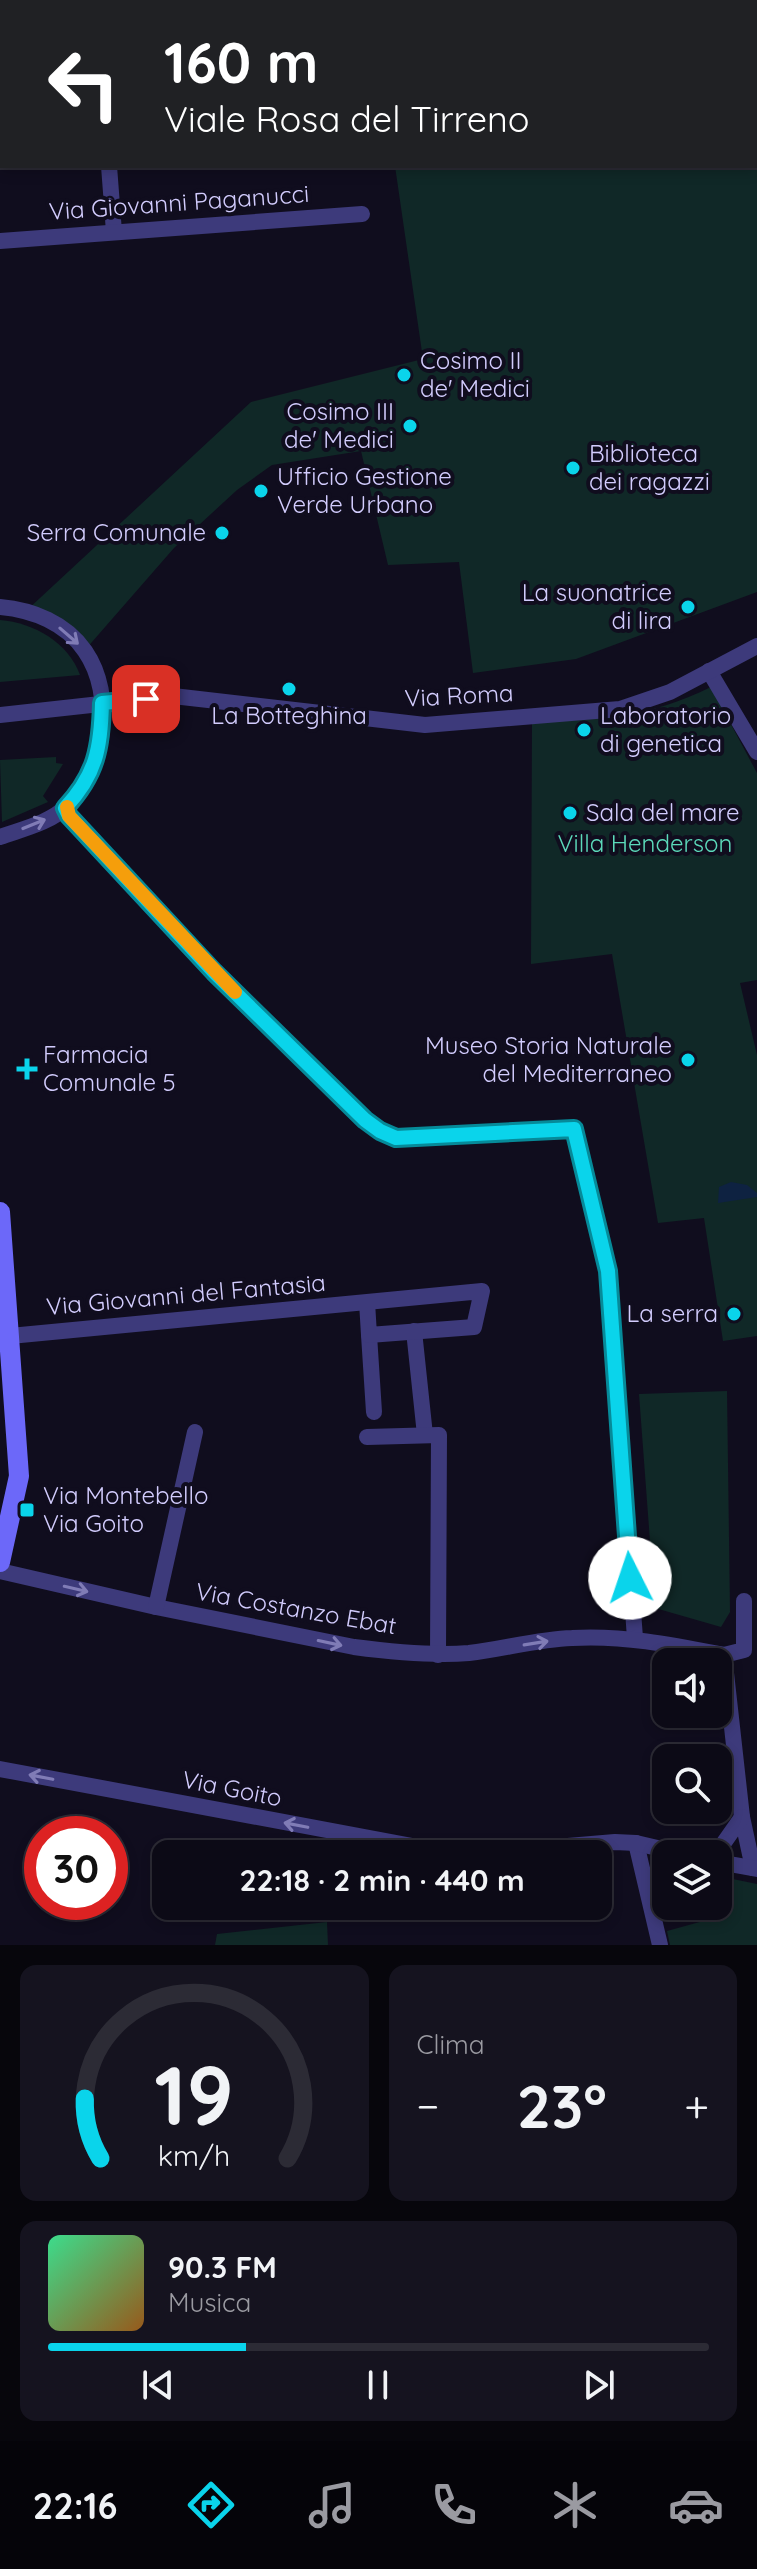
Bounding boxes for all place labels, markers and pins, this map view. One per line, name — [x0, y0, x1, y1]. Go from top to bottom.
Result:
place label: Cosimo II de' Medici — [420, 345, 530, 403]
marker: Cosimo II de' Medici — [395, 366, 413, 384]
place label: Cosimo III de' Medici — [284, 396, 394, 454]
marker: Cosimo III de' Medici — [401, 417, 419, 435]
place label: Biblioteca dei ragazzi — [589, 438, 710, 496]
marker: Biblioteca dei ragazzi — [564, 459, 582, 477]
place label: Ufficio Gestione Verde Urbano — [277, 461, 452, 519]
marker: Ufficio Gestione Verde Urbano — [252, 482, 270, 500]
place label: Serra Comunale — [27, 517, 206, 547]
marker: Serra Comunale — [213, 524, 231, 542]
place label: La suonatrice di lira — [522, 577, 672, 635]
marker: La suonatrice di lira — [679, 598, 697, 616]
pin — [112, 665, 180, 733]
marker: La Botteghina — [280, 680, 298, 698]
place label: La Botteghina — [211, 700, 367, 730]
place label: Laboratorio di genetica — [600, 700, 731, 758]
marker: Laboratorio di genetica — [575, 721, 593, 739]
place label: Sala del mare — [586, 797, 740, 827]
marker: Sala del mare — [561, 804, 579, 822]
place label: Museo Storia Naturale del Mediterraneo — [425, 1030, 672, 1088]
place label: Farmacia Comunale 5 — [43, 1039, 176, 1097]
marker: Museo Storia Naturale del Mediterraneo — [679, 1051, 697, 1069]
marker: Farmacia Comunale 5 — [18, 1060, 36, 1078]
place label: La serra — [627, 1298, 718, 1328]
marker: La serra — [725, 1305, 743, 1323]
place label: Via Montebello Via Goito — [43, 1480, 208, 1538]
marker: Via Montebello Via Goito — [18, 1501, 36, 1519]

